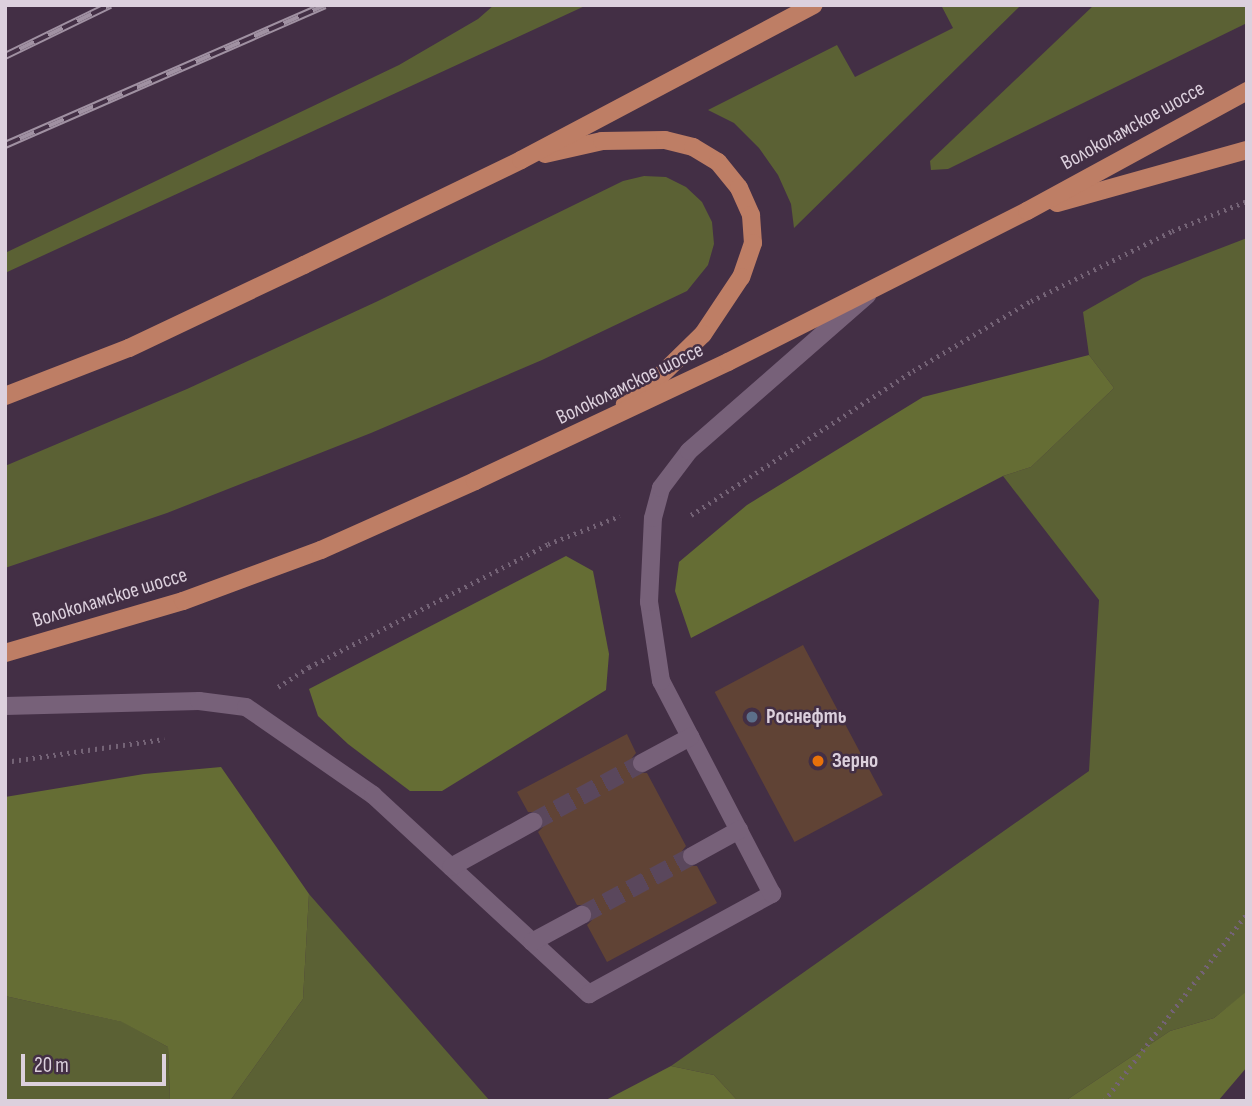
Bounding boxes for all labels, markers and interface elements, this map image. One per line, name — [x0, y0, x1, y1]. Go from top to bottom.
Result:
street label: Волоколамское шоссе — [1057, 76, 1209, 176]
street label: Волоколамское шоссе — [552, 338, 708, 430]
street label: Волоколамское шоссе — [30, 563, 190, 633]
place label: Роснефть — [766, 704, 846, 730]
marker: Роснефть — [744, 709, 760, 725]
place label: Зерно — [832, 748, 878, 774]
marker: Зерно — [810, 753, 826, 769]
scale bar — [24, 1040, 170, 1084]
text: 20 m — [34, 1053, 69, 1078]

